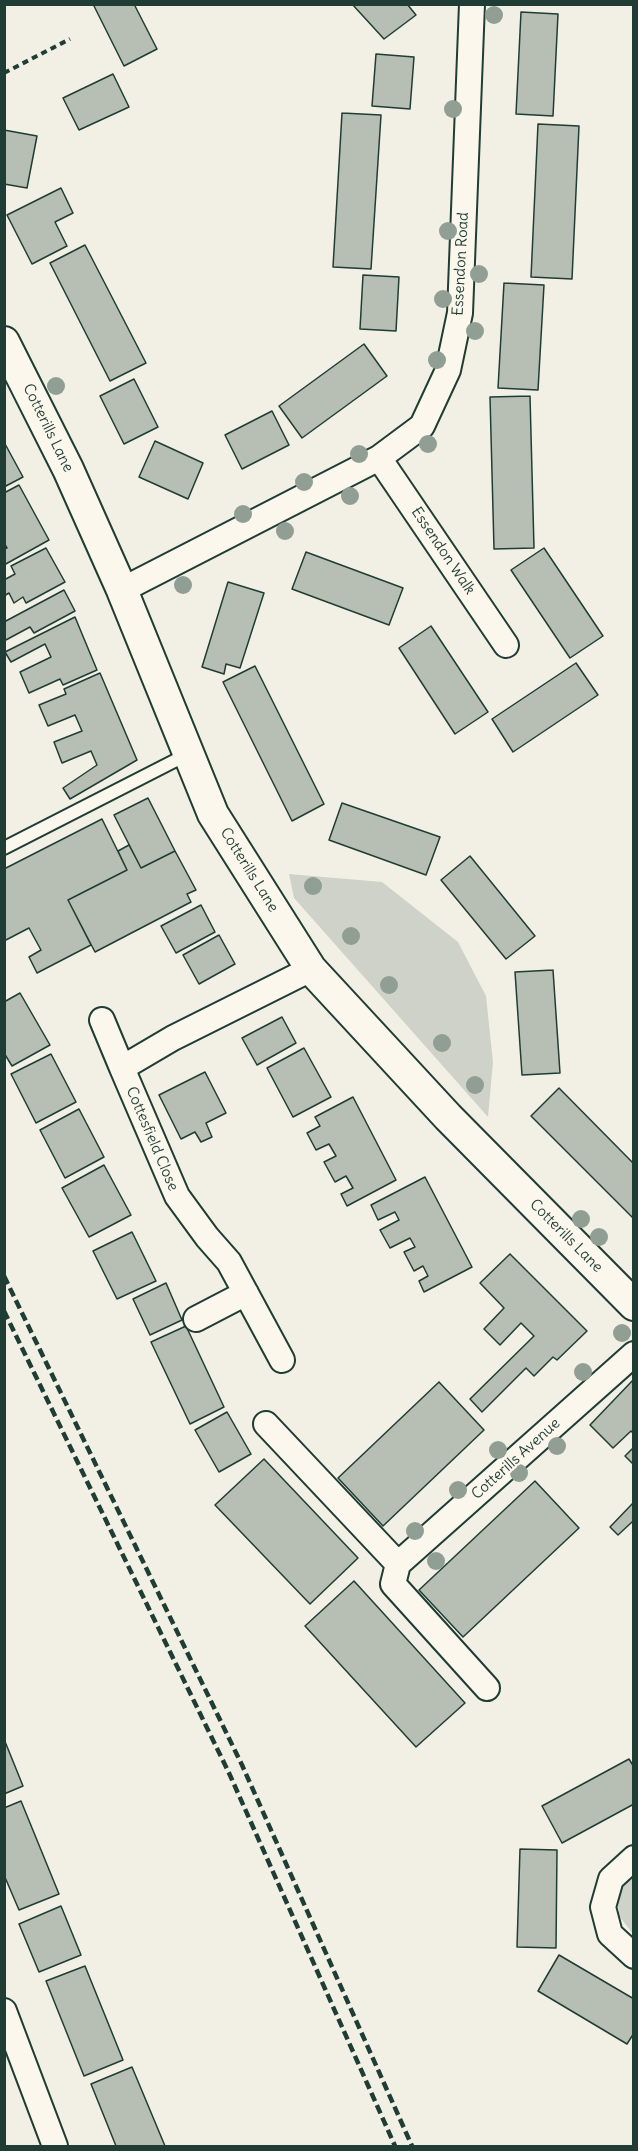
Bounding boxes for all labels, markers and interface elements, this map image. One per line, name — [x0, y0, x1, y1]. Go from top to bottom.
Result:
street label: Essendon Road — [449, 212, 473, 316]
street label: Cotterills Lane — [19, 381, 77, 475]
street label: Essendon Walk — [407, 504, 479, 598]
street label: Cotterills Lane — [216, 824, 282, 916]
street label: Cottesfield Close — [122, 1084, 182, 1194]
street label: Cotterills Lane — [526, 1196, 606, 1276]
street label: Cotterills Avenue — [468, 1415, 564, 1503]

